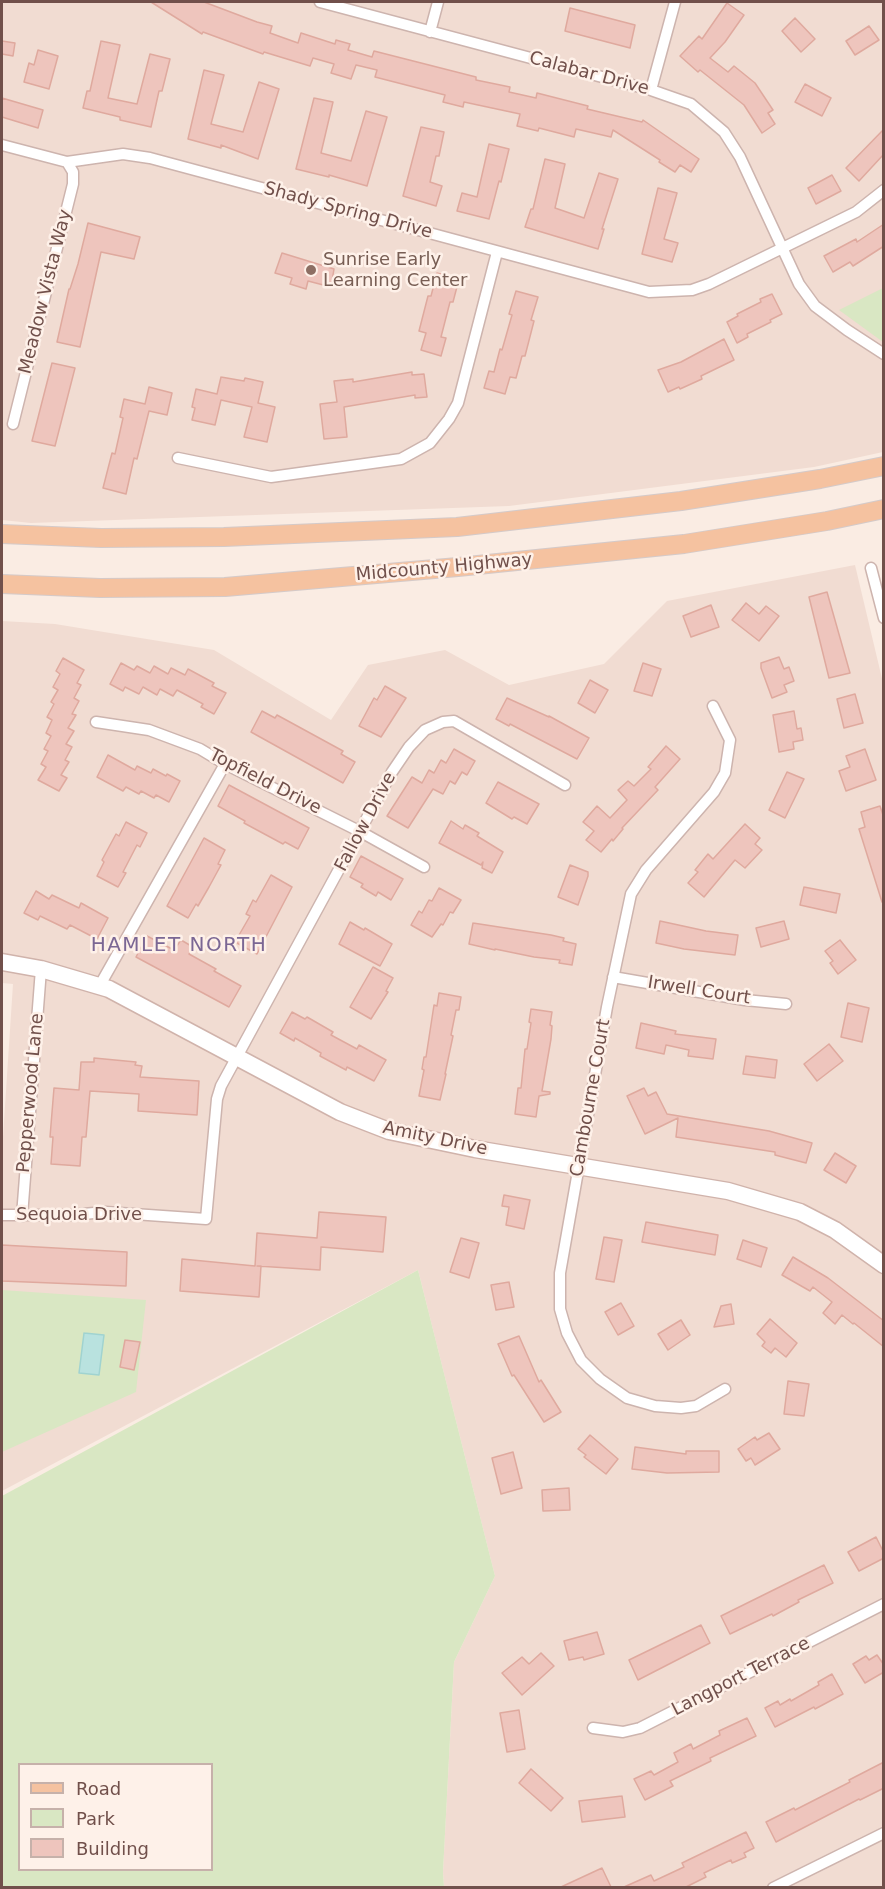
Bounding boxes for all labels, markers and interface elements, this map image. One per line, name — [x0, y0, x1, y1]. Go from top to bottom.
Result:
street label: Calabar Drive — [527, 48, 651, 100]
street label: Shady Spring Drive — [261, 178, 435, 244]
street label: Meadow Vista Way — [15, 207, 77, 377]
place label: Sunrise Early Learning Center — [323, 249, 467, 292]
marker: Sunrise Early Learning Center — [304, 263, 318, 277]
street label: Midcounty Highway — [355, 550, 533, 586]
street label: Topfield Drive — [205, 744, 325, 820]
street label: Fallow Drive — [331, 769, 401, 875]
district label: HAMLET NORTH — [91, 934, 267, 958]
street label: Irwell Court — [646, 972, 752, 1010]
street label: Pepperwood Lane — [13, 1012, 49, 1174]
street label: Cambourne Court — [566, 1017, 616, 1179]
street label: Amity Drive — [381, 1117, 489, 1161]
street label: Sequoia Drive — [16, 1204, 142, 1226]
street label: Langport Terrace — [668, 1633, 814, 1721]
legend — [18, 1763, 213, 1871]
text: Road — [76, 1778, 121, 1799]
text: Park — [76, 1808, 115, 1829]
text: Building — [76, 1838, 149, 1859]

